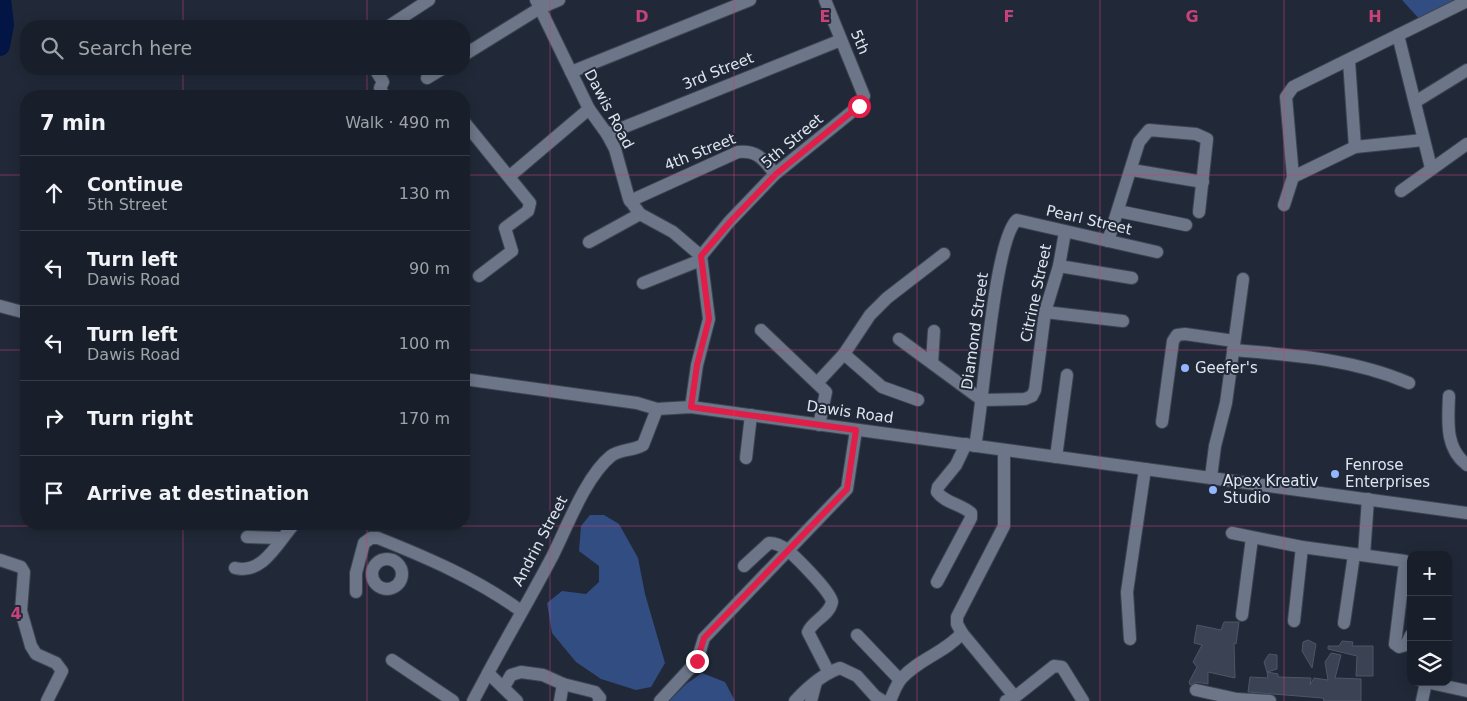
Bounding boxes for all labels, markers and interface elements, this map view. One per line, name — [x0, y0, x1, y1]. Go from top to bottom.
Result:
text: D — [635, 7, 649, 26]
text: E — [820, 7, 830, 26]
text: F — [1004, 7, 1014, 26]
text: G — [1185, 7, 1199, 26]
text: H — [1368, 7, 1382, 26]
search box — [20, 20, 470, 75]
street label: 5th — [847, 27, 873, 57]
icon: search — [38, 34, 66, 62]
text: Search here — [78, 37, 192, 59]
street label: 3rd Street — [680, 49, 756, 93]
street label: Dawis Road — [581, 66, 637, 152]
route start — [848, 95, 871, 118]
street label: 5th Street — [757, 110, 827, 172]
text: 7 min — [40, 111, 106, 135]
text: Walk · 490 m — [345, 113, 450, 132]
street label: 4th Street — [662, 130, 738, 174]
text: Continue — [87, 173, 183, 195]
icon: ahead — [40, 179, 68, 207]
text: 130 m — [399, 184, 450, 203]
text: 5th Street — [87, 195, 167, 214]
street label: Pearl Street — [1044, 201, 1134, 239]
street label: Citrine Street — [1017, 242, 1055, 344]
text: Turn left — [87, 248, 178, 270]
icon: left — [40, 254, 68, 282]
text: 90 m — [409, 259, 450, 278]
text: Dawis Road — [87, 270, 180, 289]
street label: Diamond Street — [958, 271, 992, 391]
text: Turn left — [87, 323, 178, 345]
icon: left — [40, 329, 68, 357]
text: 100 m — [399, 334, 450, 353]
text: Dawis Road — [87, 345, 180, 364]
place label: Geefer's — [1195, 359, 1258, 377]
marker: Geefer's — [1179, 362, 1191, 374]
street label: Dawis Road — [805, 397, 895, 427]
icon: right — [40, 404, 68, 432]
text: Turn right — [87, 407, 193, 429]
text: 170 m — [399, 409, 450, 428]
place label: Fenrose Enterprises — [1345, 456, 1430, 491]
marker: Fenrose Enterprises — [1329, 468, 1341, 480]
place label: Apex Kreativ Studio — [1223, 472, 1319, 507]
icon: arrive — [40, 479, 68, 507]
text: Arrive at destination — [87, 482, 309, 504]
marker: Apex Kreativ Studio — [1207, 484, 1219, 496]
street label: Andrin Street — [509, 493, 571, 589]
map controls — [1407, 551, 1452, 686]
button: + — [1407, 551, 1452, 596]
button: − — [1407, 596, 1452, 641]
text: 4 — [10, 604, 22, 623]
button: layers — [1407, 641, 1452, 686]
route end — [686, 650, 709, 673]

